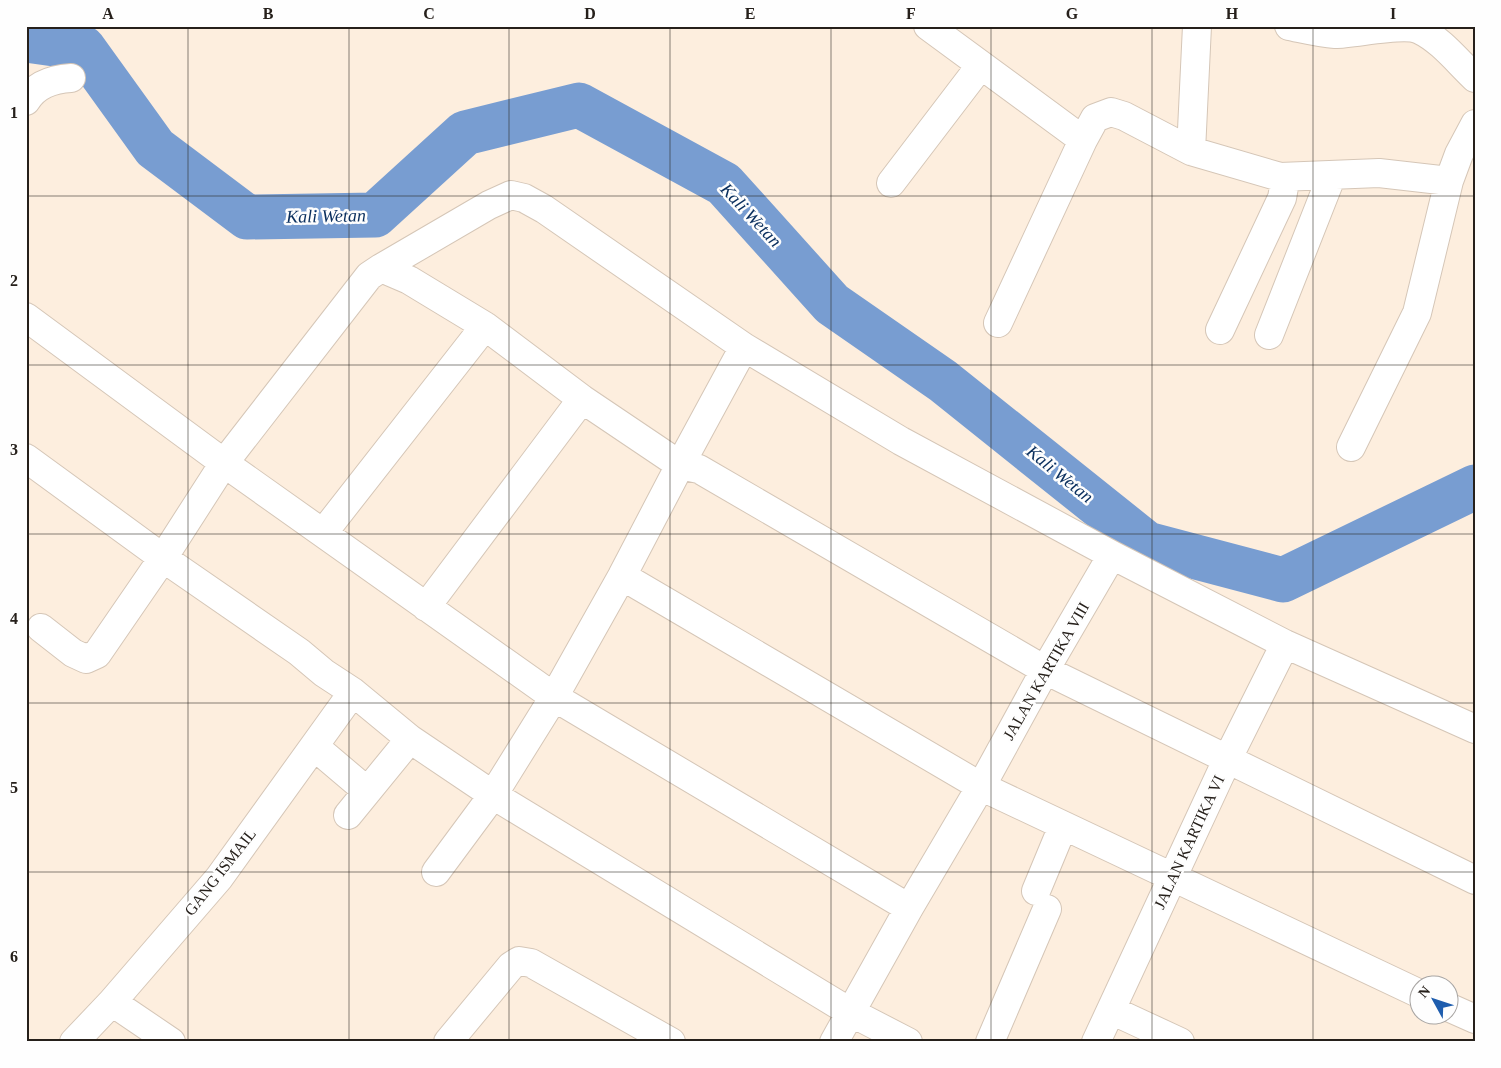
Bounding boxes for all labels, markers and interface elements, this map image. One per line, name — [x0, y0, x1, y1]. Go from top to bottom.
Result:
text: A — [102, 5, 114, 22]
text: B — [263, 5, 274, 22]
text: C — [423, 5, 435, 22]
text: D — [584, 5, 596, 22]
text: E — [745, 5, 755, 22]
text: F — [906, 5, 916, 22]
text: G — [1066, 5, 1079, 22]
text: H — [1226, 5, 1239, 22]
text: I — [1390, 5, 1396, 22]
text: 1 — [10, 104, 18, 121]
water label: Kali Wetan — [716, 178, 786, 251]
water label: Kali Wetan — [285, 205, 366, 227]
text: 2 — [10, 272, 18, 289]
water label: Kali Wetan — [1022, 440, 1097, 507]
text: 3 — [10, 441, 18, 458]
street label: JALAN KARTIKA VIII — [1000, 599, 1092, 743]
text: 4 — [10, 610, 18, 627]
street label: JALAN KARTIKA VI — [1151, 773, 1227, 911]
text: 5 — [10, 779, 18, 796]
street label: GANG ISMAIL — [181, 825, 259, 919]
text: 6 — [10, 948, 18, 965]
north arrow — [1408, 976, 1458, 1026]
text: N — [1415, 983, 1433, 1001]

